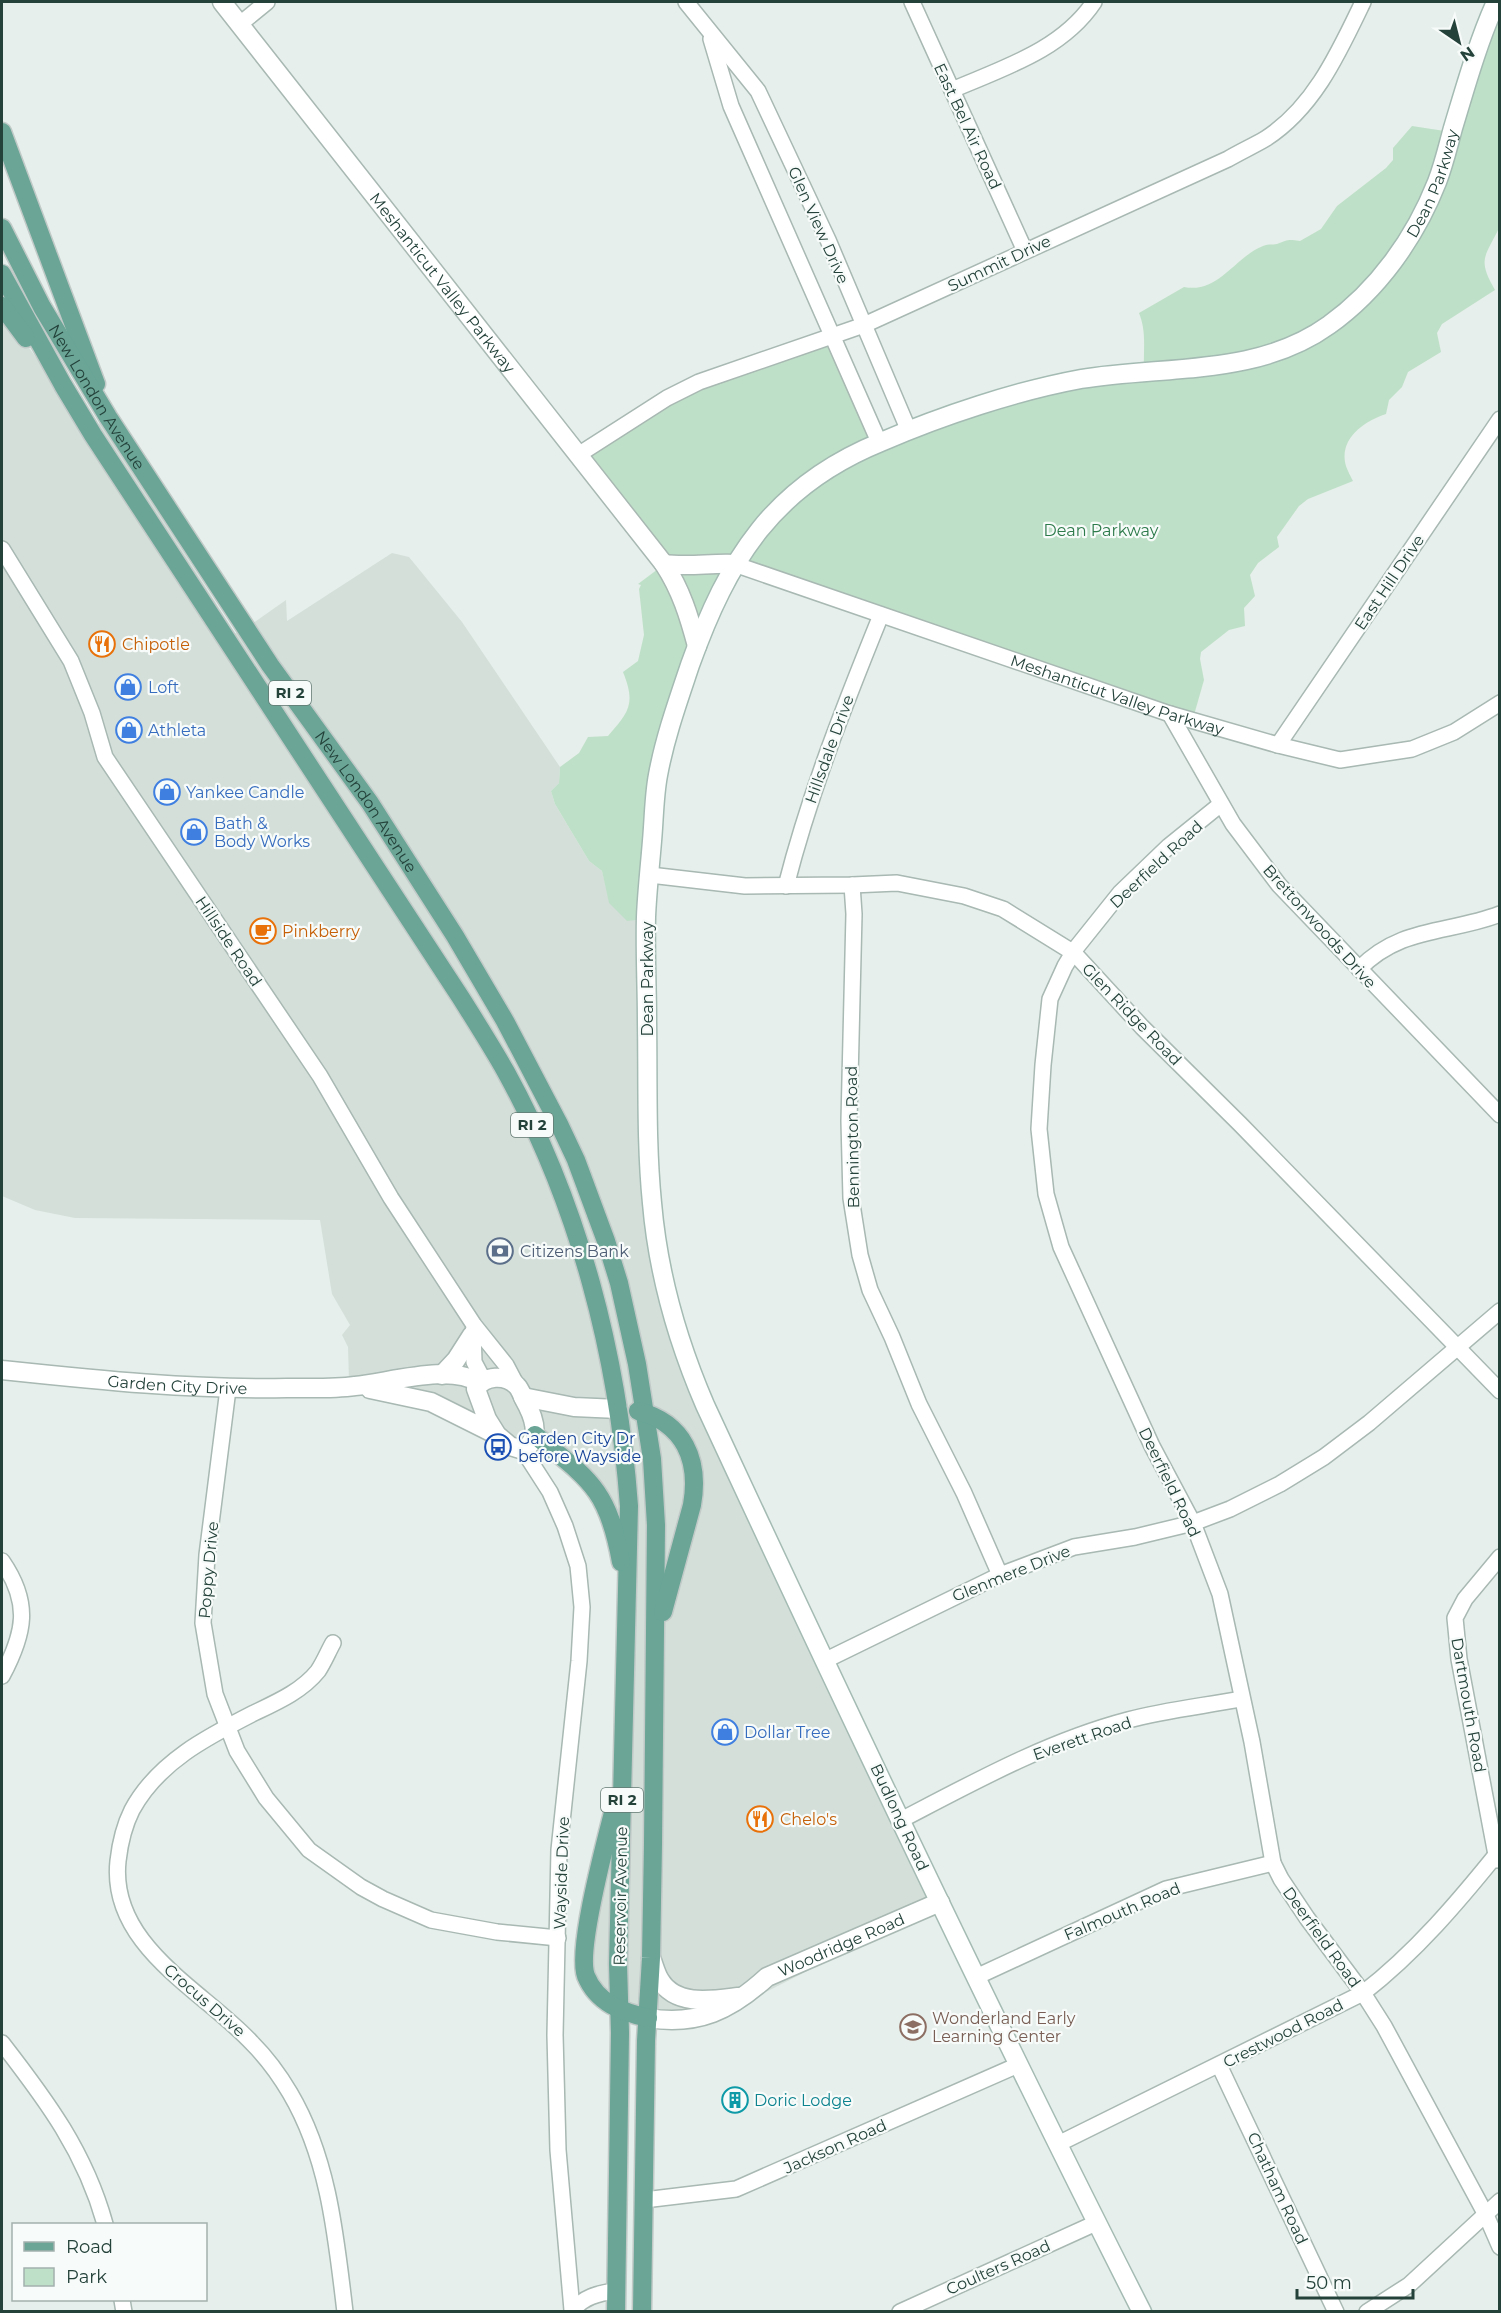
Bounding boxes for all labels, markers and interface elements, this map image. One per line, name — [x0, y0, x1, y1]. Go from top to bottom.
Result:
north arrow — [1429, 12, 1489, 72]
text: N — [1457, 42, 1478, 65]
street label: East Bel Air Road — [930, 60, 1005, 192]
street label: Dean Parkway — [1403, 127, 1462, 241]
street label: Glen View Drive — [784, 164, 853, 287]
street label: Meshanticut Valley Parkway — [366, 189, 519, 377]
street label: Summit Drive — [945, 231, 1054, 296]
street label: New London Avenue — [45, 321, 149, 473]
park label: Dean Parkway — [1044, 521, 1159, 540]
street label: East Hill Drive — [1351, 531, 1428, 633]
restaurant icon: Chipotle — [87, 629, 117, 659]
place label: Chipotle — [122, 635, 190, 654]
street label: Meshanticut Valley Parkway — [1008, 651, 1226, 739]
shop icon: Loft — [113, 672, 143, 702]
place label: Loft — [148, 678, 180, 697]
road number: RI 2 — [269, 681, 311, 705]
street label: Hillsdale Drive — [801, 692, 858, 806]
shop icon: Athleta — [114, 715, 144, 745]
place label: Athleta — [148, 721, 206, 740]
street label: New London Avenue — [311, 727, 421, 876]
shop icon: Yankee Candle — [152, 777, 182, 807]
place label: Yankee Candle — [186, 783, 304, 802]
place label: Bath & Body Works — [214, 814, 310, 851]
shop icon: Bath & Body Works — [179, 817, 209, 847]
street label: Deerfield Road — [1106, 817, 1207, 912]
street label: Brettonwoods Drive — [1259, 861, 1380, 992]
street label: Hillside Road — [191, 893, 266, 990]
cafe icon: Pinkberry — [248, 916, 278, 946]
street label: Dean Parkway — [638, 921, 657, 1036]
place label: Pinkberry — [282, 922, 360, 941]
street label: Glen Ridge Road — [1078, 959, 1185, 1069]
street label: Bennington Road — [842, 1066, 863, 1208]
road number: RI 2 — [511, 1113, 553, 1137]
bank icon: Citizens Bank — [485, 1236, 515, 1266]
place label: Citizens Bank — [520, 1242, 629, 1261]
street label: Garden City Drive — [107, 1372, 247, 1398]
street label: Deerfield Road — [1135, 1424, 1204, 1540]
place label: Garden City Dr before Wayside — [518, 1429, 641, 1466]
bus stop icon: Garden City Dr before Wayside — [483, 1432, 513, 1462]
street label: Poppy Drive — [195, 1521, 222, 1619]
street label: Glenmere Drive — [949, 1541, 1073, 1606]
street label: Dartmouth Road — [1447, 1636, 1490, 1774]
street label: Everett Road — [1030, 1713, 1134, 1764]
shop icon: Dollar Tree — [710, 1717, 740, 1747]
place label: Dollar Tree — [744, 1723, 830, 1742]
street label: Budlong Road — [866, 1761, 933, 1874]
road number: RI 2 — [601, 1788, 643, 1812]
restaurant icon: Chelo's — [745, 1804, 775, 1834]
place label: Chelo's — [780, 1810, 837, 1829]
street label: Wayside Drive — [550, 1816, 573, 1930]
street label: Reservoir Avenue — [610, 1826, 631, 1966]
street label: Falmouth Road — [1061, 1878, 1183, 1945]
street label: Deerfield Road — [1279, 1883, 1364, 1991]
street label: Woodridge Road — [775, 1910, 908, 1981]
street label: Crocus Drive — [160, 1960, 249, 2041]
street label: Crestwood Road — [1220, 1995, 1346, 2072]
place label: Wonderland Early Learning Center — [932, 2009, 1076, 2046]
school or university icon: Wonderland Early Learning Center — [898, 2012, 928, 2042]
building icon: Doric Lodge — [720, 2085, 750, 2115]
place label: Doric Lodge — [754, 2091, 852, 2110]
street label: Jackson Road — [780, 2115, 889, 2178]
street label: Chatham Road — [1243, 2129, 1312, 2247]
legend — [12, 2223, 207, 2301]
text: Road — [66, 2236, 113, 2258]
street label: Coulters Road — [943, 2236, 1053, 2299]
scale bar — [1297, 2262, 1412, 2300]
text: Park — [66, 2266, 107, 2288]
text: 50 m — [1306, 2272, 1352, 2294]

